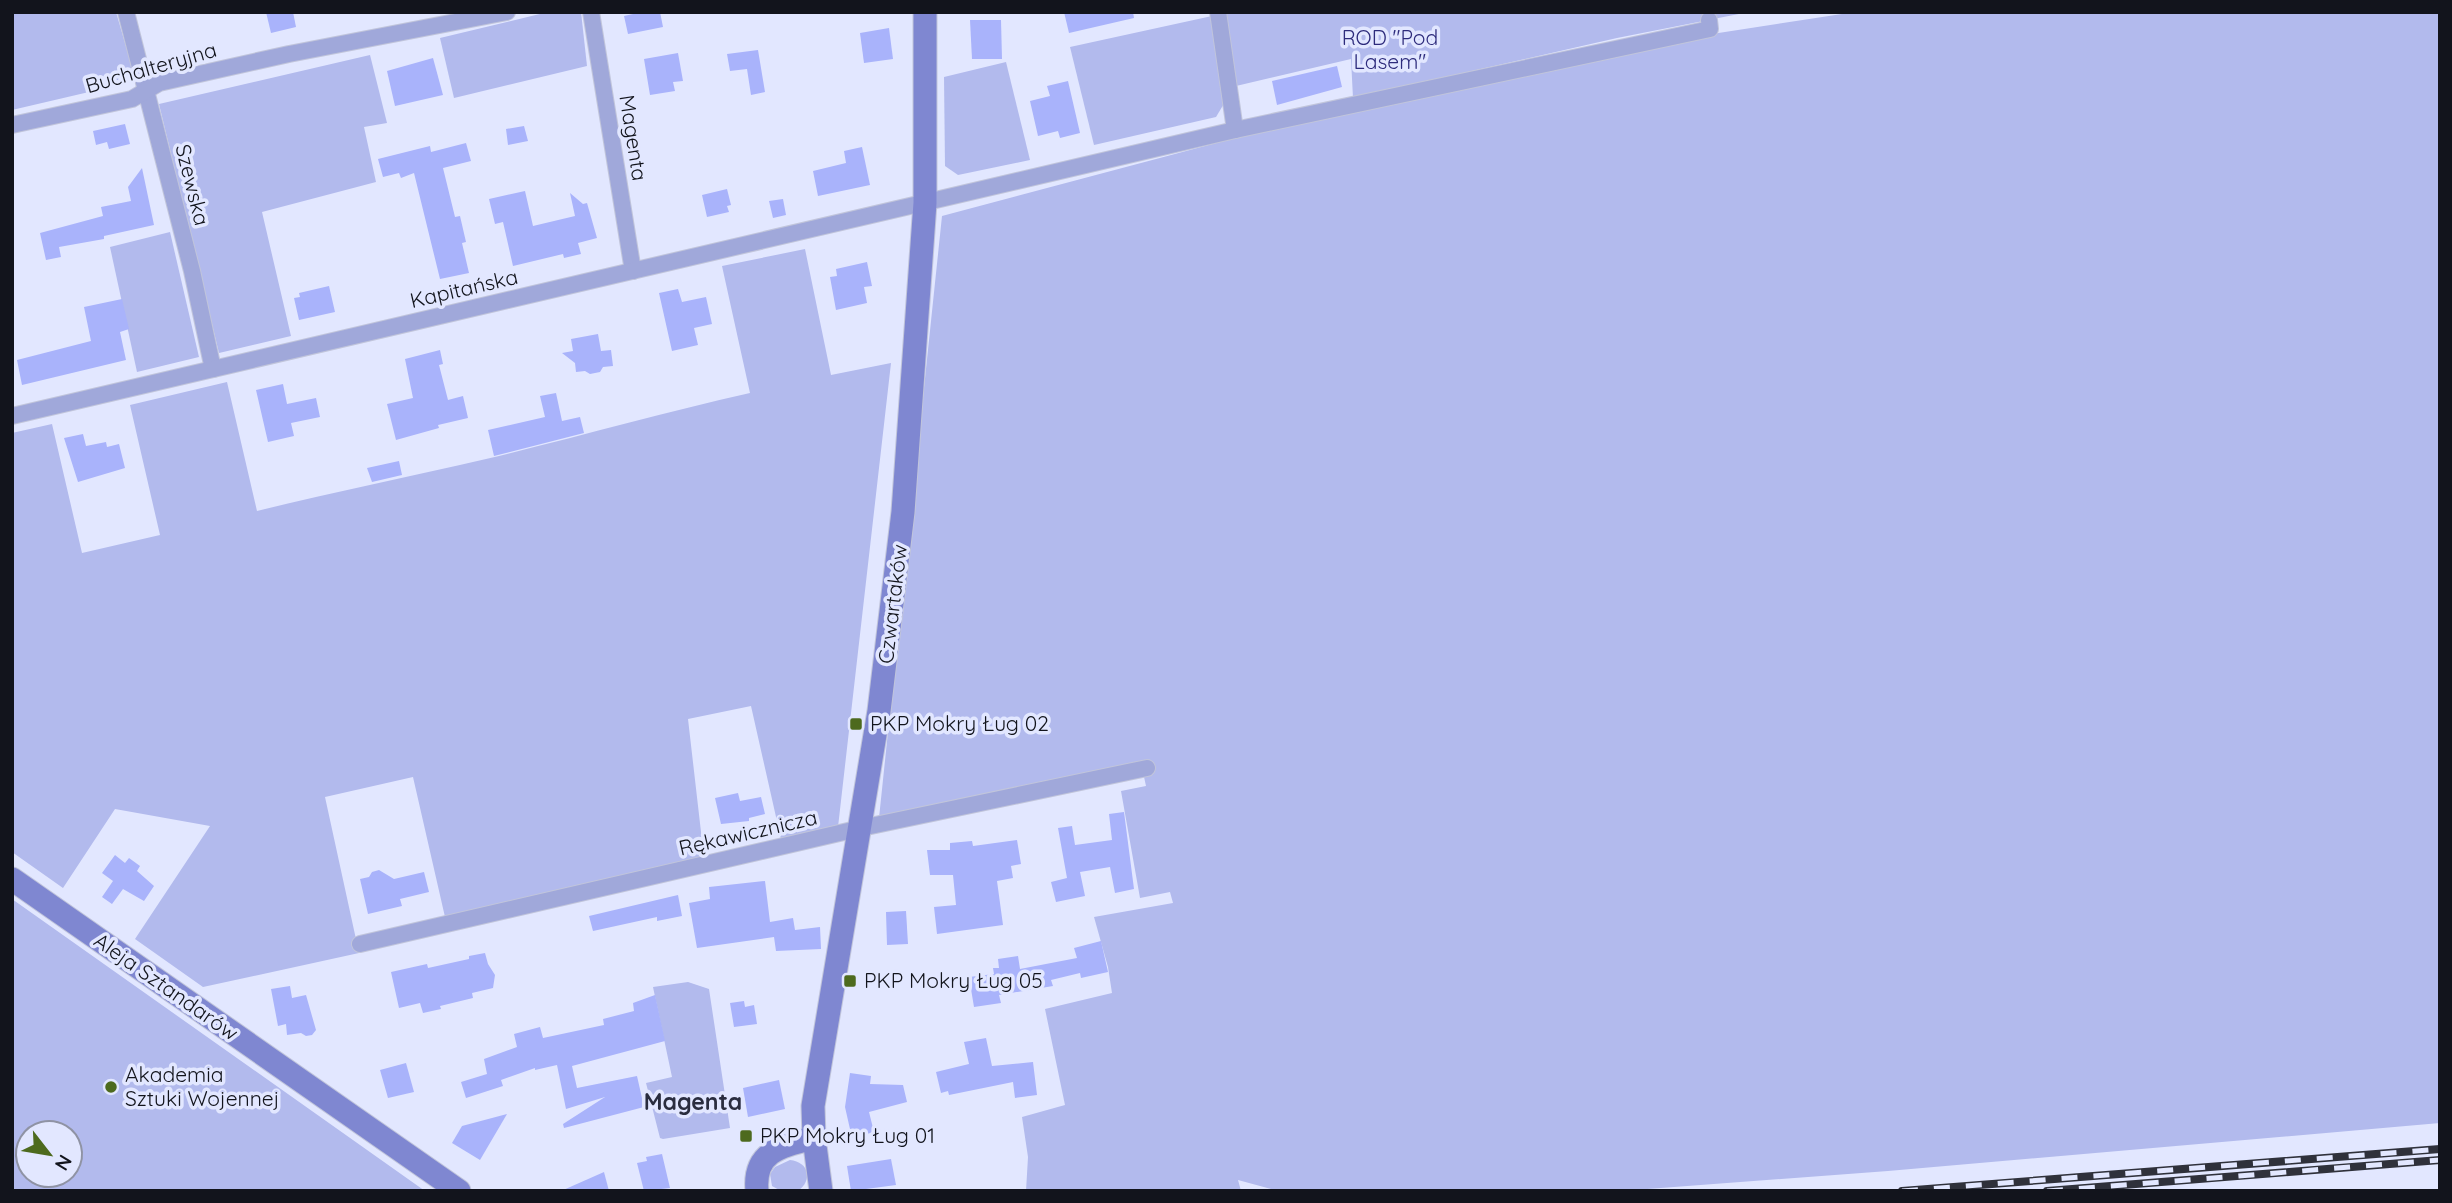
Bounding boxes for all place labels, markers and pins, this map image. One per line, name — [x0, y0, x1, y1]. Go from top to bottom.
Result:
place label: PKP Mokry Ług 02 — [870, 710, 1049, 736]
marker: PKP Mokry Ług 02 — [848, 716, 864, 732]
place label: PKP Mokry Ług 05 — [864, 967, 1043, 993]
marker: PKP Mokry Ług 05 — [842, 973, 858, 989]
place label: Akademia Sztuki Wojennej — [125, 1061, 279, 1111]
marker: Akademia Sztuki Wojennej — [103, 1079, 119, 1095]
place label: PKP Mokry Ług 01 — [760, 1122, 935, 1148]
marker: PKP Mokry Ług 01 — [738, 1128, 754, 1144]

